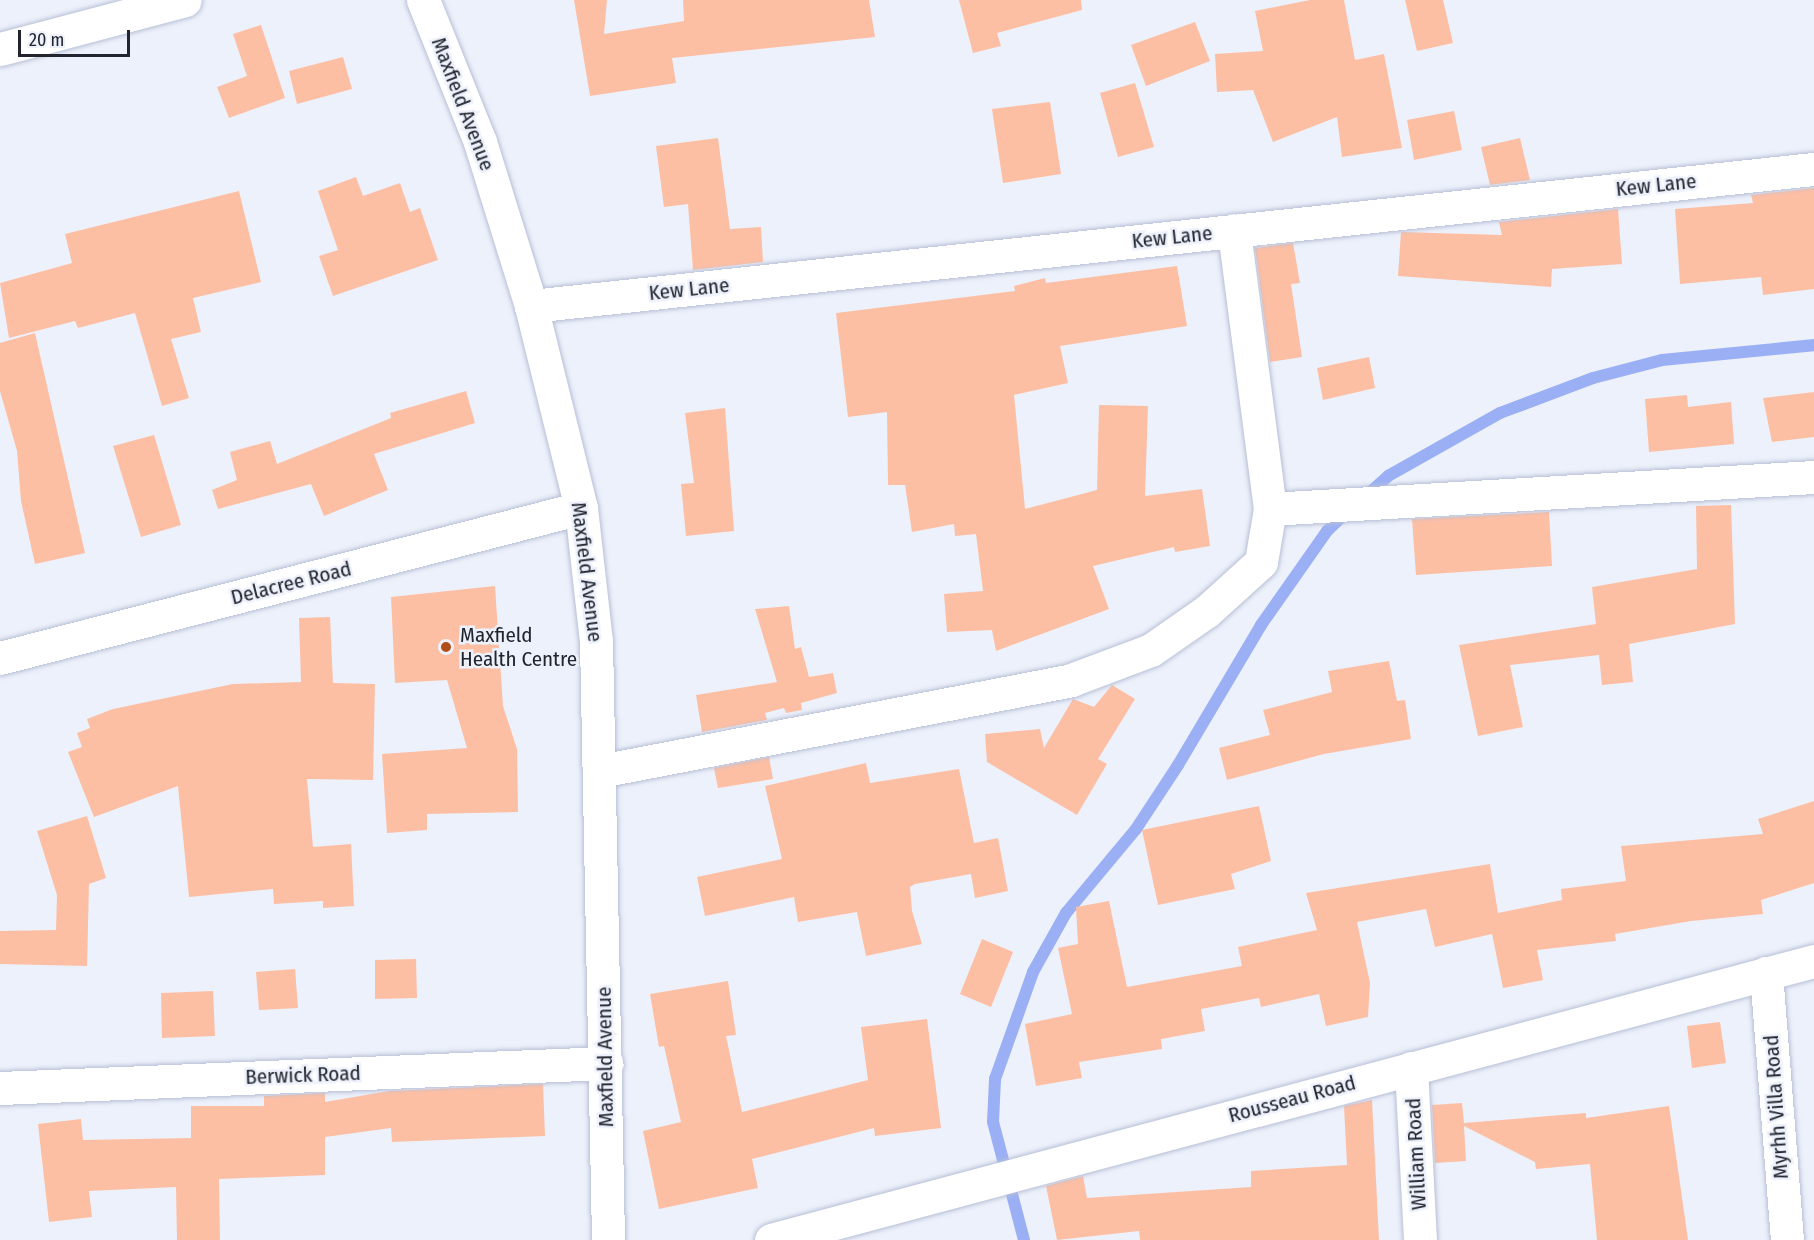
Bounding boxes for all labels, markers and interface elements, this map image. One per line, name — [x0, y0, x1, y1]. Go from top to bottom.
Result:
scale bar — [21, 18, 134, 56]
text: 20 m — [29, 29, 64, 51]
street label: Maxfield Avenue — [426, 34, 500, 174]
street label: Kew Lane — [1615, 168, 1697, 202]
street label: Kew Lane — [1131, 220, 1213, 254]
street label: Kew Lane — [648, 272, 730, 306]
street label: Maxfield Avenue — [566, 501, 608, 643]
street label: Delacree Road — [228, 556, 354, 610]
place label: Maxfield Health Centre — [460, 622, 577, 672]
marker: Maxfield Health Centre — [437, 638, 455, 656]
street label: Maxfield Avenue — [591, 987, 619, 1127]
street label: Myrhh Villa Road — [1758, 1034, 1794, 1180]
street label: Berwick Road — [245, 1060, 361, 1090]
street label: Rousseau Road — [1226, 1070, 1358, 1128]
street label: William Road — [1400, 1097, 1432, 1211]

